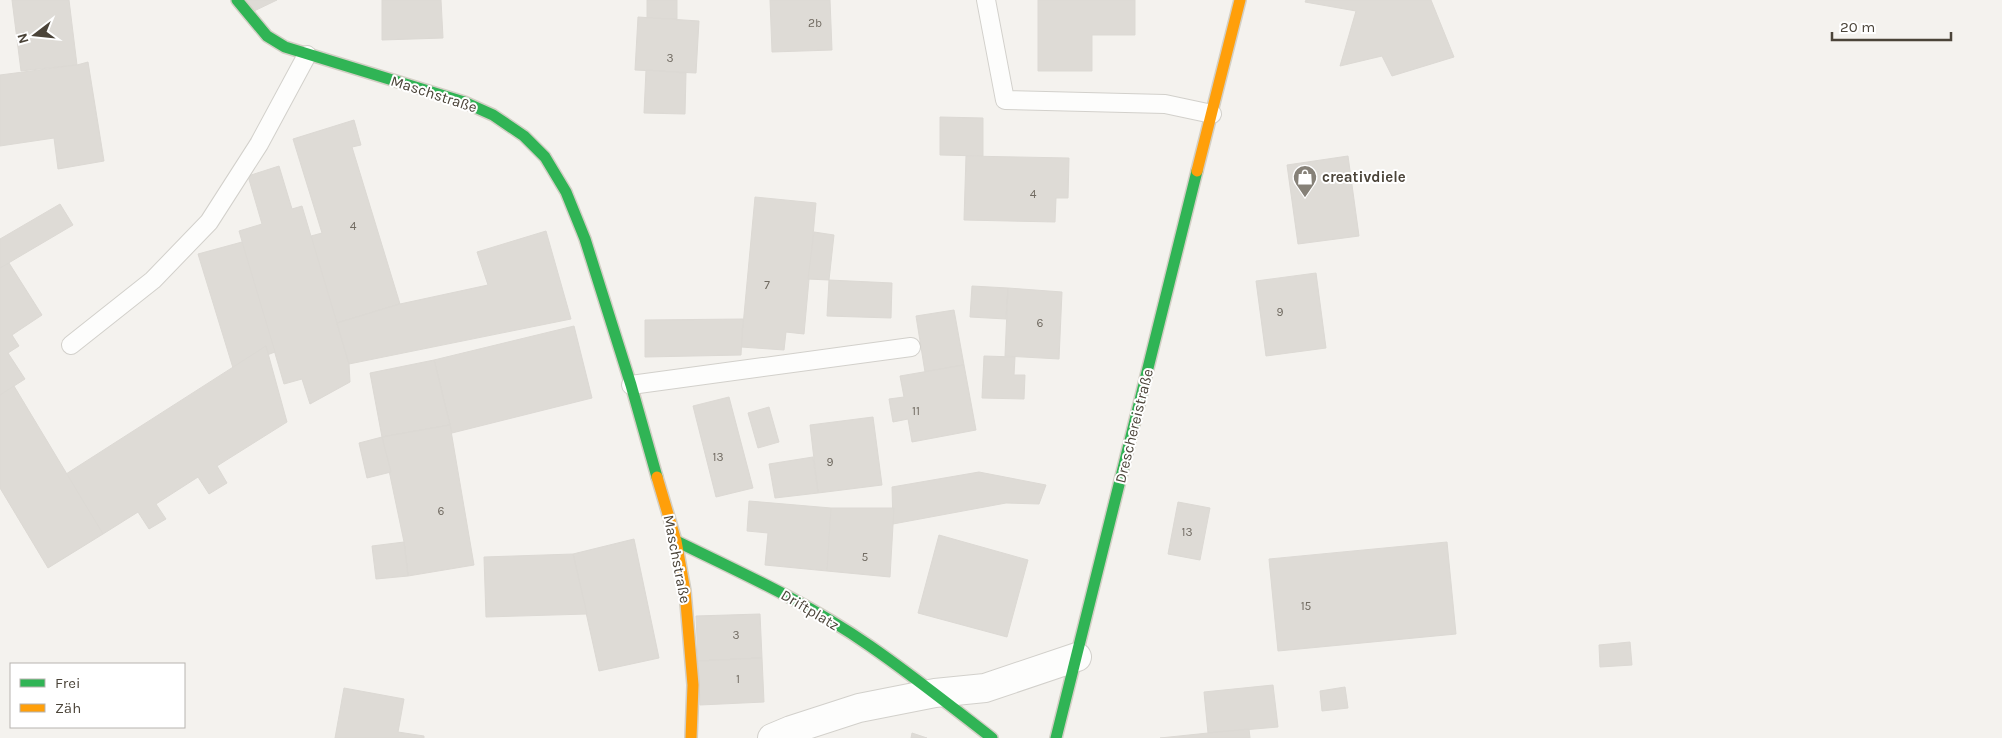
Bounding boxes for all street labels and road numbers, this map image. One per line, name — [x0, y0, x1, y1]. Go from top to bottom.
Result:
street label: Maschstraße — [389, 72, 479, 116]
street label: Dreschereistraße — [1111, 367, 1157, 485]
street label: Maschstraße — [660, 513, 694, 605]
street label: Driftplatz — [778, 586, 842, 634]

